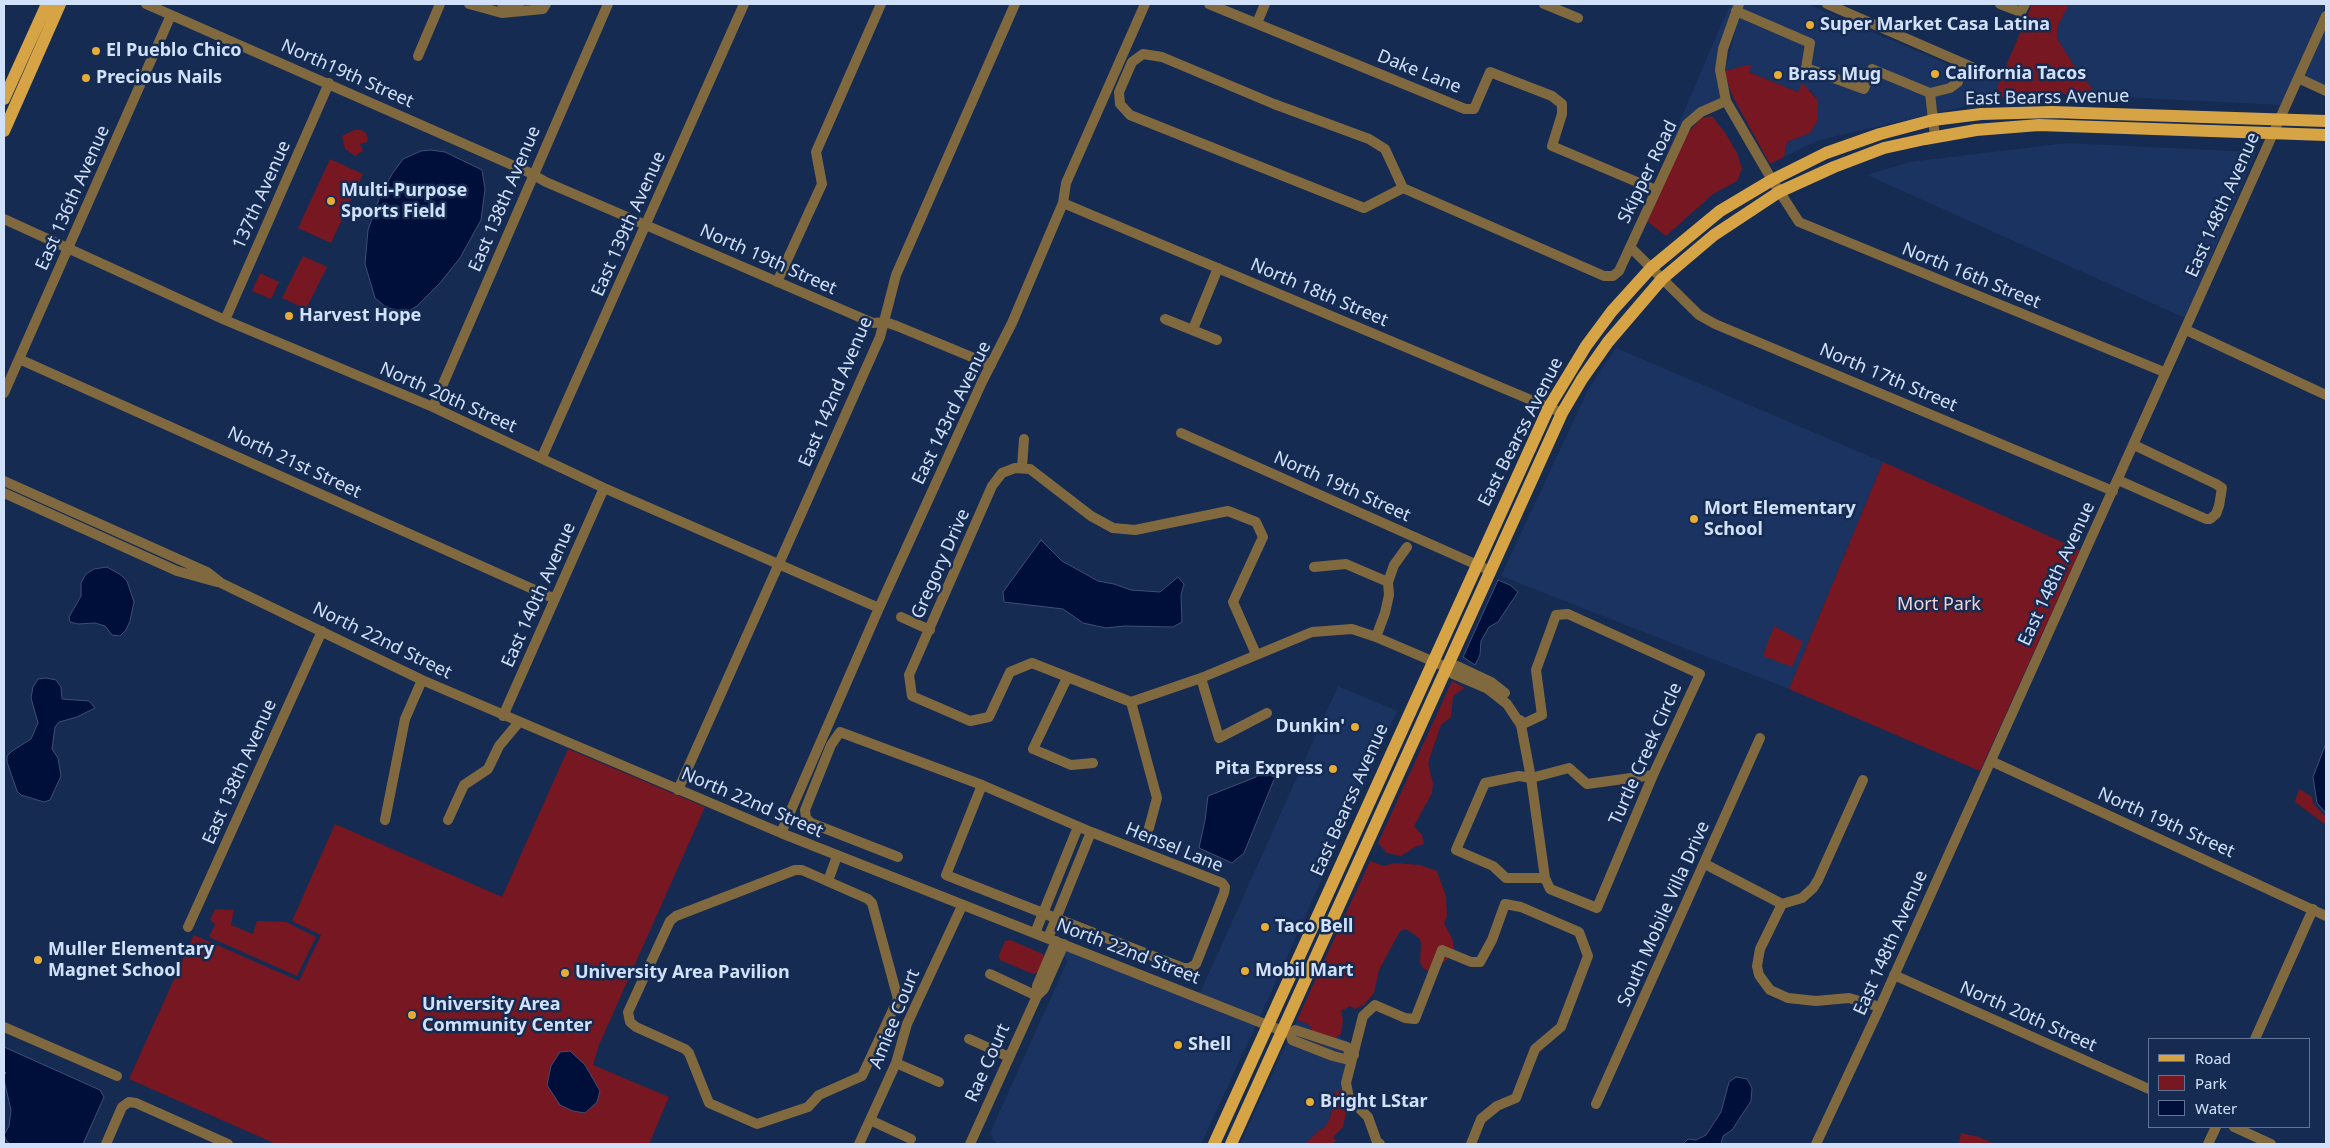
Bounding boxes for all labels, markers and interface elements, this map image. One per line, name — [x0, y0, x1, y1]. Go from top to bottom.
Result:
place label: Super Market Casa Latina — [1820, 14, 2050, 36]
marker: Super Market Casa Latina — [1804, 19, 1816, 31]
street label: North19th Street — [277, 35, 417, 113]
place label: El Pueblo Chico — [106, 40, 242, 62]
marker: El Pueblo Chico — [90, 45, 102, 57]
street label: Dake Lane — [1374, 45, 1464, 99]
place label: California Tacos — [1945, 63, 2086, 85]
place label: Brass Mug — [1788, 64, 1881, 86]
place label: Precious Nails — [96, 67, 222, 89]
marker: California Tacos — [1929, 68, 1941, 80]
marker: Brass Mug — [1772, 69, 1784, 81]
marker: Precious Nails — [80, 72, 92, 84]
street label: East Bearss Avenue — [1965, 86, 2129, 110]
street label: Skipper Road — [1614, 117, 1682, 227]
street label: East 136th Avenue — [31, 122, 115, 274]
street label: East 138th Avenue — [465, 123, 545, 275]
street label: East 148th Avenue — [2181, 129, 2265, 281]
street label: 137th Avenue — [228, 137, 296, 253]
street label: East 139th Avenue — [587, 148, 671, 300]
place label: Multi-Purpose Sports Field — [341, 180, 467, 222]
marker: Multi-Purpose Sports Field — [325, 195, 337, 207]
street label: North 19th Street — [696, 220, 840, 300]
street label: North 16th Street — [1899, 238, 2043, 314]
street label: North 18th Street — [1247, 254, 1391, 332]
place label: Harvest Hope — [299, 305, 421, 327]
marker: Harvest Hope — [283, 310, 295, 322]
street label: East 142nd Avenue — [795, 314, 877, 470]
street label: East 143rd Avenue — [908, 338, 996, 488]
street label: North 17th Street — [1816, 339, 1960, 417]
street label: East Bearss Avenue — [1474, 354, 1568, 510]
street label: North 20th Street — [376, 358, 520, 438]
street label: North 21st Street — [224, 423, 364, 503]
street label: North 19th Street — [1270, 447, 1414, 527]
place label: Mort Elementary School — [1704, 498, 1856, 540]
street label: East 148th Avenue — [2014, 499, 2100, 649]
street label: Gregory Drive — [907, 506, 975, 622]
marker: Mort Elementary School — [1688, 513, 1700, 525]
street label: East 140th Avenue — [497, 519, 581, 671]
park label: Mort Park — [1897, 594, 1981, 616]
street label: North 22nd Street — [309, 598, 455, 684]
street label: Turtle Creek Circle — [1605, 680, 1687, 828]
street label: East 138th Avenue — [198, 696, 282, 848]
place label: Dunkin' — [1276, 716, 1345, 738]
street label: East Bearss Avenue — [1307, 721, 1393, 879]
marker: Dunkin' — [1349, 721, 1361, 733]
place label: Pita Express — [1215, 758, 1323, 780]
street label: North 22nd Street — [678, 763, 826, 843]
marker: Pita Express — [1327, 763, 1339, 775]
street label: North 19th Street — [2094, 783, 2238, 863]
street label: South Mobile Villa Drive — [1613, 818, 1715, 1010]
street label: Hensel Lane — [1122, 819, 1226, 877]
street label: East 148th Avenue — [1849, 867, 1933, 1019]
street label: North 22nd Street — [1053, 915, 1203, 989]
place label: Taco Bell — [1275, 916, 1353, 938]
marker: Taco Bell — [1259, 921, 1271, 933]
place label: Muller Elementary Magnet School — [48, 939, 214, 982]
marker: Muller Elementary Magnet School — [32, 954, 44, 966]
place label: Mobil Mart — [1255, 960, 1354, 982]
place label: University Area Pavilion — [575, 962, 790, 984]
marker: Mobil Mart — [1239, 965, 1251, 977]
street label: Amiee Court — [865, 966, 925, 1072]
marker: University Area Pavilion — [559, 967, 571, 979]
street label: North 20th Street — [1956, 977, 2100, 1057]
place label: University Area Community Center — [422, 994, 592, 1036]
marker: University Area Community Center — [406, 1009, 418, 1021]
street label: Rae Court — [961, 1020, 1015, 1106]
place label: Shell — [1188, 1034, 1231, 1056]
legend — [2148, 1038, 2310, 1128]
marker: Shell — [1172, 1039, 1184, 1051]
text: Road — [2195, 1048, 2231, 1068]
text: Park — [2195, 1073, 2227, 1093]
place label: Bright LStar — [1320, 1091, 1428, 1113]
marker: Bright LStar — [1304, 1096, 1316, 1108]
text: Water — [2195, 1098, 2237, 1118]

